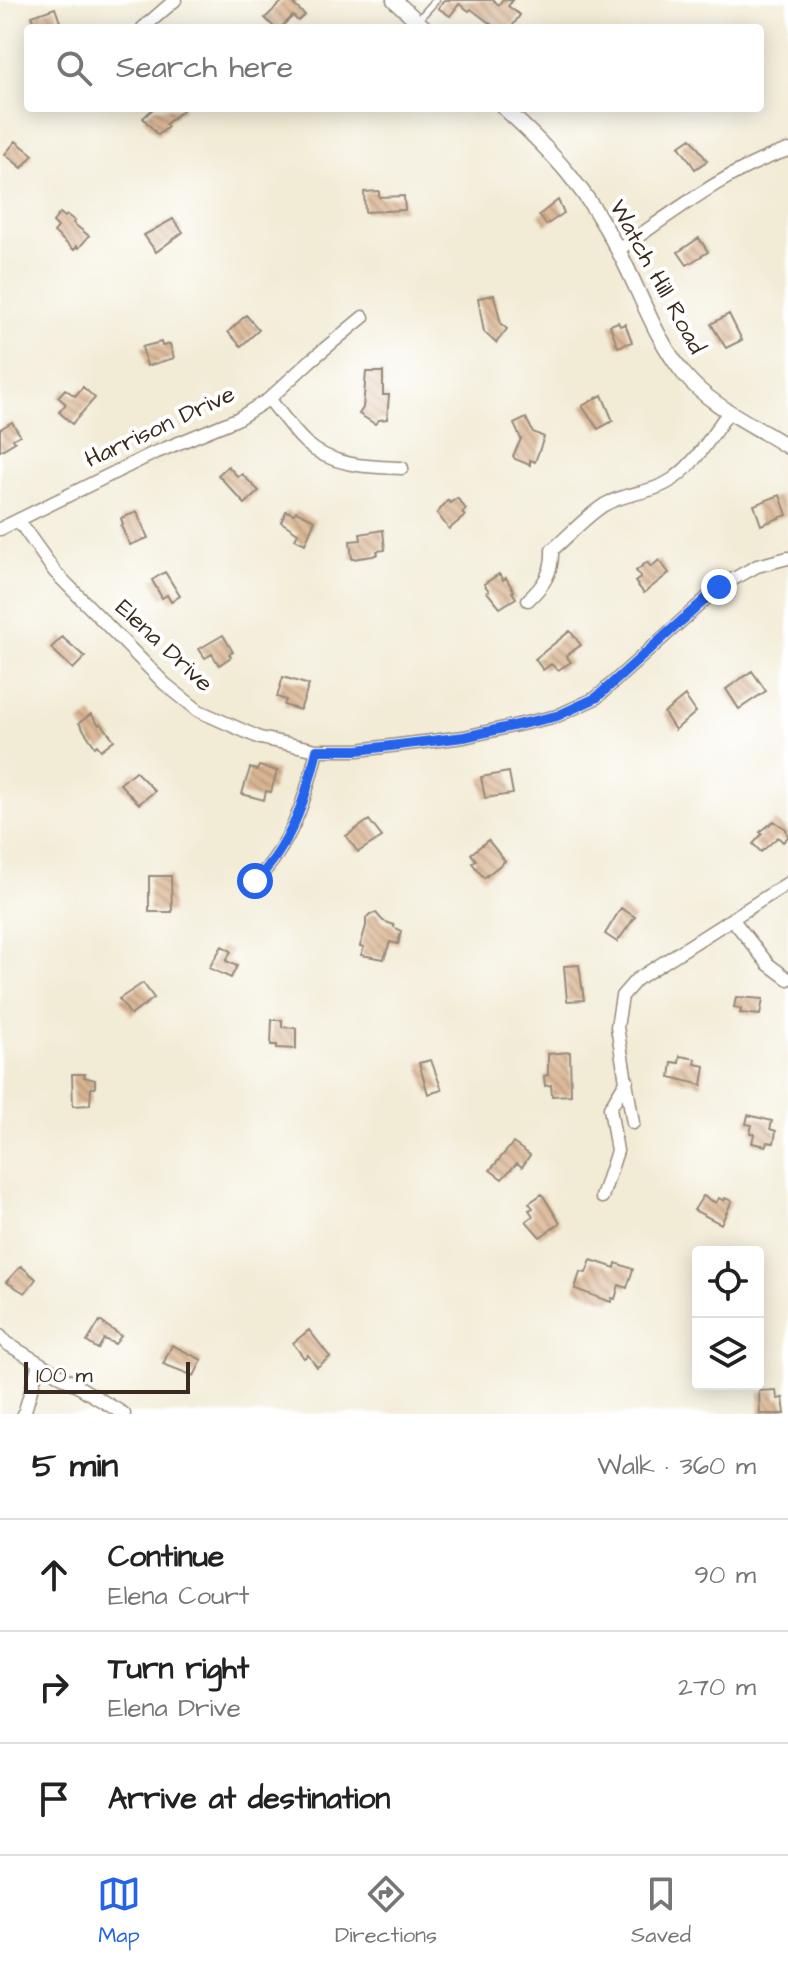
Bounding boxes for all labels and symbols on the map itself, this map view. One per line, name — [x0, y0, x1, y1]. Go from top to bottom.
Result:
street label: Watch Hill Road — [601, 194, 713, 360]
street label: Harrison Drive — [79, 377, 241, 477]
route end — [701, 569, 737, 605]
street label: Elena Drive — [108, 592, 220, 700]
route start — [237, 863, 273, 899]
scale bar — [24, 1358, 190, 1394]

